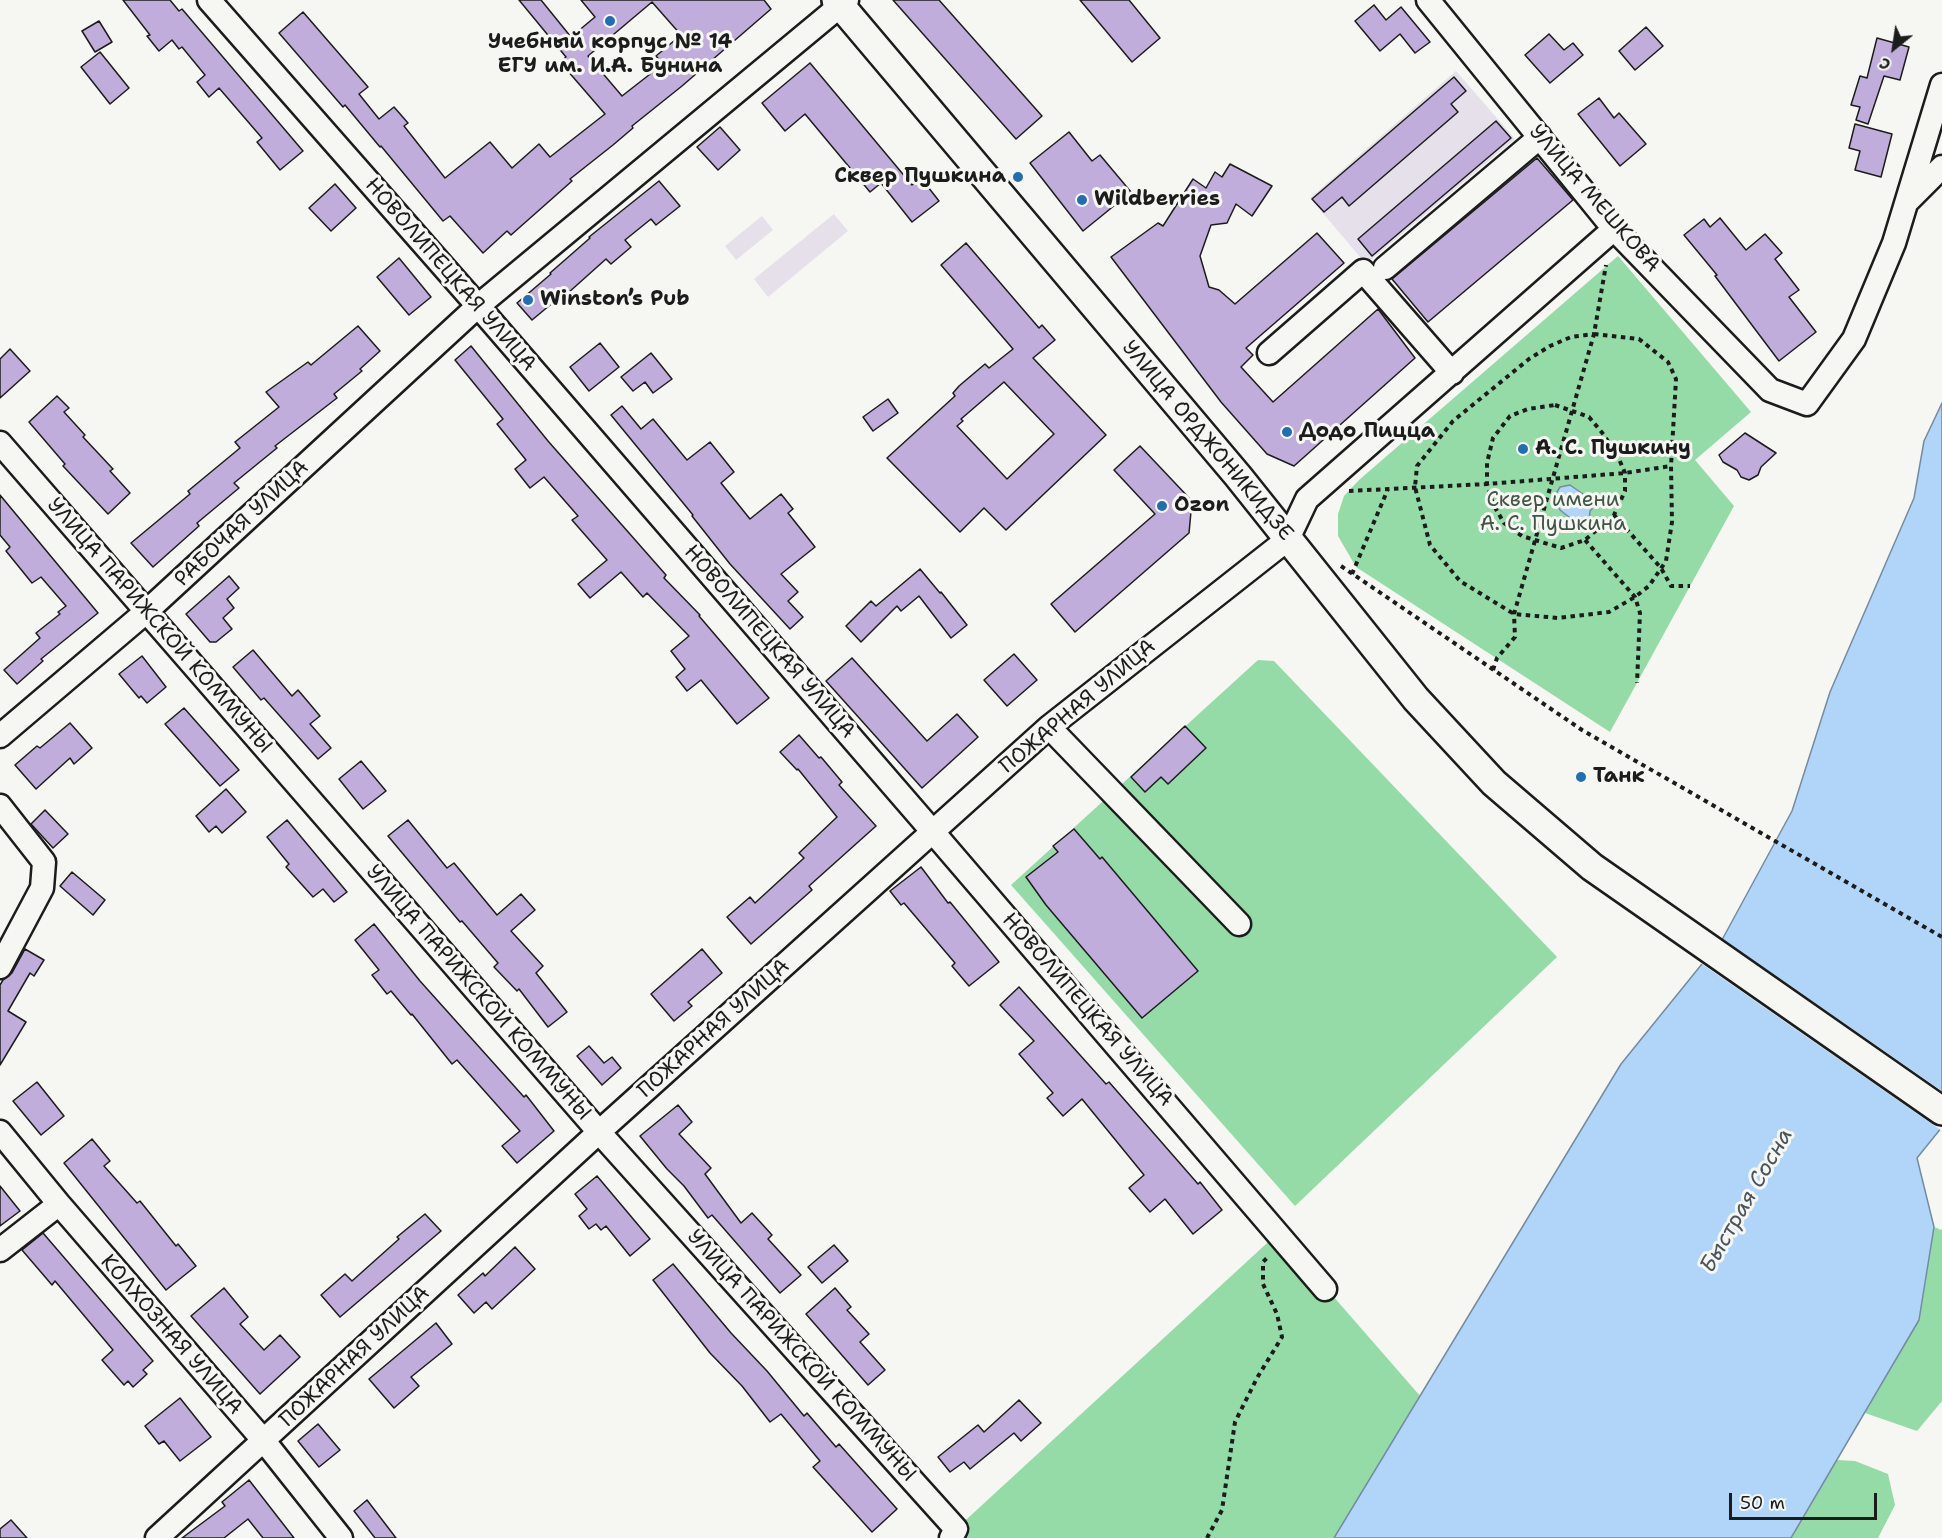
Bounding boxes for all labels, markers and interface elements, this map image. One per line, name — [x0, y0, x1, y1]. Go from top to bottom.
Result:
marker: Учебный корпус № 14 ЕГУ им. И.А. Бунина — [603, 14, 617, 28]
north arrow — [1864, 18, 1924, 78]
place label: Учебный корпус № 14 ЕГУ им. И.А. Бунина — [488, 30, 732, 80]
text: С — [1875, 52, 1894, 76]
street label: УЛИЦА МЕШКОВА — [1523, 120, 1665, 278]
place label: Сквер Пушкина — [834, 164, 1006, 190]
marker: Сквер Пушкина — [1011, 170, 1025, 184]
street label: НОВОЛИПЕЦКАЯ УЛИЦА — [359, 173, 541, 377]
place label: Wildberries — [1094, 187, 1220, 213]
marker: Wildberries — [1075, 193, 1089, 207]
place label: Winston’s Pub — [540, 287, 690, 313]
marker: Winston’s Pub — [521, 293, 535, 307]
street label: УЛИЦА ОРДЖОНИКИДЗЕ — [1116, 336, 1298, 546]
place label: Додо Пицца — [1299, 419, 1435, 445]
marker: Додо Пицца — [1280, 425, 1294, 439]
place label: А. С. Пушкину — [1535, 436, 1691, 462]
marker: А. С. Пушкину — [1516, 442, 1530, 456]
street label: РАБОЧАЯ УЛИЦА — [170, 455, 314, 593]
park label: Сквер имени А. С. Пушкина — [1480, 488, 1626, 538]
street label: УЛИЦА ПАРИЖСКОЙ КОММУНЫ — [41, 493, 277, 759]
place label: Ozon — [1174, 493, 1229, 519]
marker: Ozon — [1155, 499, 1169, 513]
street label: НОВОЛИПЕЦКАЯ УЛИЦА — [678, 540, 860, 744]
street label: ПОЖАРНАЯ УЛИЦА — [995, 634, 1161, 780]
place label: Танк — [1593, 764, 1645, 790]
marker: Танк — [1574, 770, 1588, 784]
street label: УЛИЦА ПАРИЖСКОЙ КОММУНЫ — [360, 860, 596, 1126]
street label: НОВОЛИПЕЦКАЯ УЛИЦА — [996, 908, 1178, 1112]
street label: ПОЖАРНАЯ УЛИЦА — [633, 954, 795, 1104]
water label: Быстрая Сосна — [1695, 1124, 1799, 1278]
street label: УЛИЦА ПАРИЖСКОЙ КОММУНЫ — [681, 1225, 921, 1487]
street label: КОЛХОЗНАЯ УЛИЦА — [95, 1250, 247, 1420]
street label: ПОЖАРНАЯ УЛИЦА — [275, 1281, 435, 1433]
scale bar — [1732, 1481, 1880, 1519]
text: 50 m — [1740, 1491, 1785, 1515]

